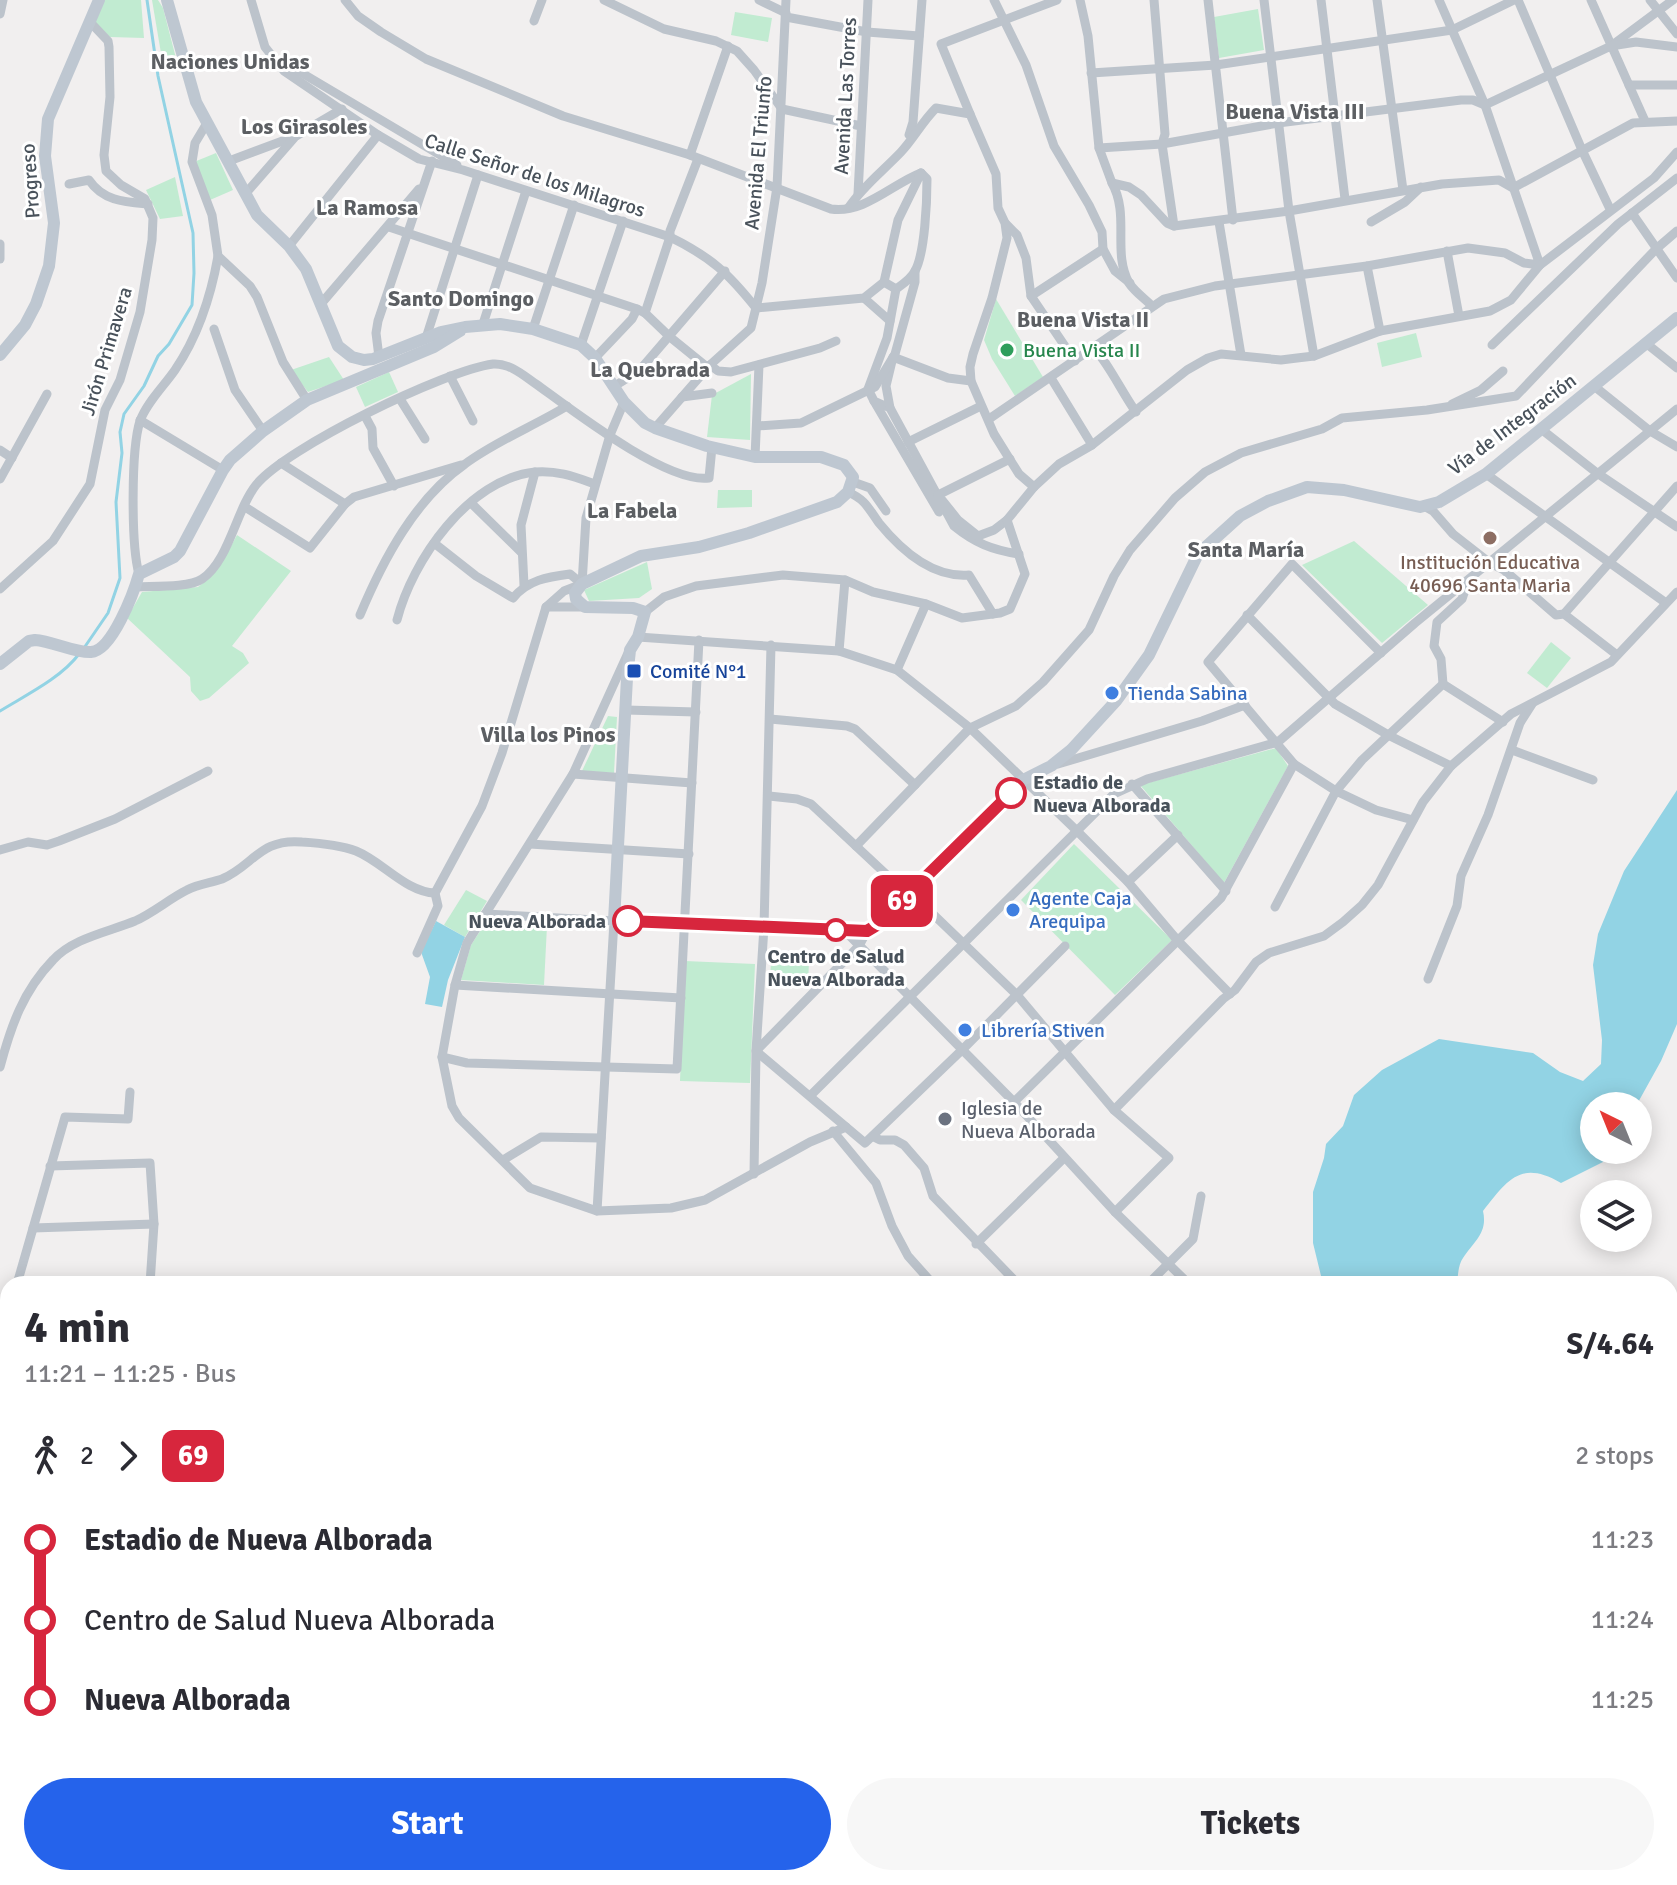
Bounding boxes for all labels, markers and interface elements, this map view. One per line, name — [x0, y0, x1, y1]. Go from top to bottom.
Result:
street label: Avenida Las Torres — [829, 17, 862, 175]
district label: Naciones Unidas — [150, 48, 310, 75]
street label: Avenida El Triunfo — [739, 75, 778, 231]
district label: Buena Vista III — [1225, 98, 1365, 125]
district label: Los Girasoles — [241, 113, 368, 140]
street label: Calle Señor de los Milagros — [421, 128, 649, 223]
street label: Progreso — [15, 143, 46, 219]
district label: La Ramosa — [316, 194, 418, 221]
street label: Jirón Primavera — [75, 284, 138, 418]
district label: Santo Domingo — [388, 285, 534, 312]
district label: Buena Vista II — [1017, 306, 1149, 333]
place label: Buena Vista II — [1023, 338, 1140, 363]
marker: Buena Vista II — [998, 341, 1016, 359]
district label: La Quebrada — [590, 356, 710, 383]
street label: Vía de Integración — [1443, 368, 1581, 481]
district label: La Fabela — [587, 497, 677, 524]
marker: Institución Educativa 40696 Santa Maria — [1481, 529, 1499, 547]
district label: Santa María — [1188, 536, 1304, 563]
place label: Institución Educativa 40696 Santa Maria — [1400, 550, 1580, 598]
place label: Comité N°1 — [650, 659, 747, 684]
marker: Comité N°1 — [625, 662, 643, 680]
place label: Tienda Sabina — [1128, 681, 1248, 706]
marker: Tienda Sabina — [1103, 684, 1121, 702]
district label: Villa los Pinos — [480, 721, 616, 748]
place label: Estadio de Nueva Alborada — [1033, 770, 1171, 818]
marker: Estadio de Nueva Alborada — [996, 778, 1026, 808]
line badge: 69 — [866, 875, 938, 927]
text: 69 — [887, 884, 917, 918]
place label: Agente Caja Arequipa — [1029, 886, 1132, 934]
marker: Agente Caja Arequipa — [1004, 901, 1022, 919]
marker: Nueva Alborada — [613, 906, 643, 936]
place label: Nueva Alborada — [468, 909, 606, 934]
marker: Centro de Salud Nueva Alborada — [825, 919, 847, 941]
place label: Centro de Salud Nueva Alborada — [767, 944, 905, 992]
place label: Librería Stiven — [981, 1018, 1105, 1043]
marker: Librería Stiven — [956, 1021, 974, 1039]
north arrow — [1580, 1092, 1652, 1164]
map controls — [1580, 1092, 1652, 1252]
place label: Iglesia de Nueva Alborada — [961, 1096, 1096, 1144]
marker: Iglesia de Nueva Alborada — [936, 1110, 954, 1128]
button: layers — [1580, 1180, 1652, 1252]
text: 4 min — [24, 1301, 130, 1355]
text: S/4.64 — [1567, 1326, 1654, 1363]
text: 11:21 – 11:25 · Bus — [24, 1358, 236, 1390]
icon: walk — [24, 1434, 68, 1478]
icon: forward — [106, 1434, 150, 1478]
text: 69 — [178, 1439, 208, 1473]
text: 2 — [80, 1440, 94, 1472]
text: 2 stops — [1575, 1440, 1654, 1472]
text: Estadio de Nueva Alborada — [84, 1522, 433, 1559]
text: 11:23 — [1591, 1524, 1654, 1556]
text: Centro de Salud Nueva Alborada — [84, 1602, 495, 1639]
text: 11:24 — [1591, 1604, 1654, 1636]
text: Nueva Alborada — [84, 1682, 291, 1719]
text: 11:25 — [1591, 1684, 1654, 1716]
button: Start — [24, 1778, 831, 1870]
button: Tickets — [847, 1778, 1654, 1870]

